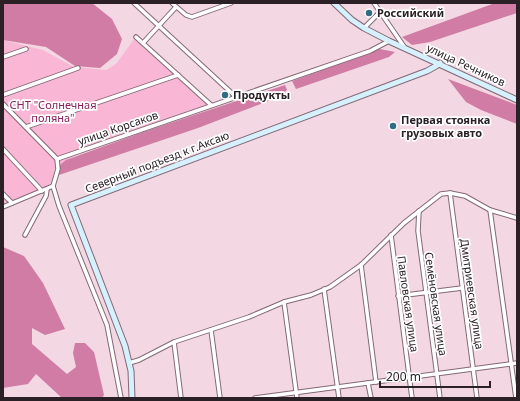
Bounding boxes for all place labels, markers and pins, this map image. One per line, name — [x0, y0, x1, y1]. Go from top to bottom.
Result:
place label: Российский — [377, 5, 444, 20]
marker: Российский — [364, 8, 374, 18]
place label: Продукты — [233, 87, 290, 102]
marker: Продукты — [220, 90, 230, 100]
place label: Первая стоянка грузовых авто — [401, 112, 490, 140]
marker: Первая стоянка грузовых авто — [388, 121, 398, 131]

